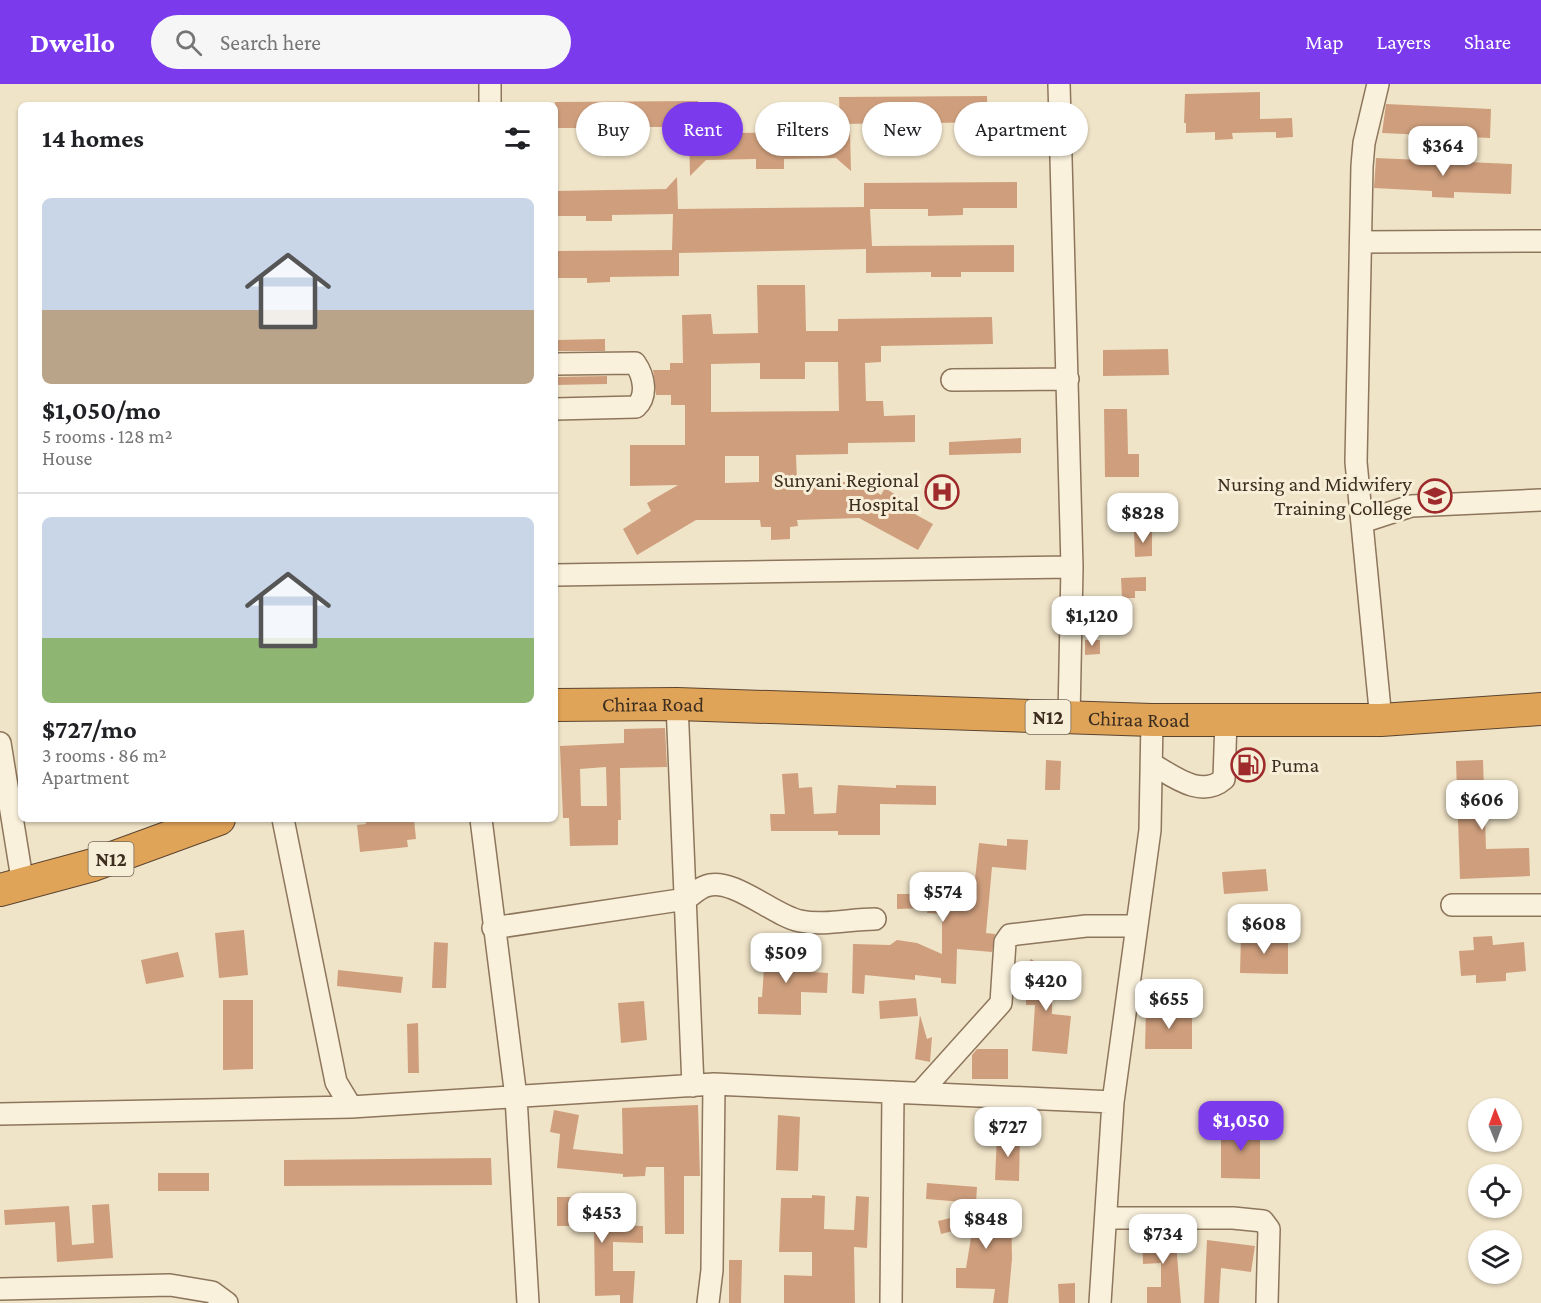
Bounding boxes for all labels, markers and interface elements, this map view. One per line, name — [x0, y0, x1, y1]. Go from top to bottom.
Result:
search box — [151, 15, 571, 69]
icon: search — [172, 26, 205, 59]
text: Dwello — [30, 27, 115, 58]
text: Search here — [220, 30, 321, 55]
text: Map — [1305, 30, 1344, 54]
text: Layers — [1377, 30, 1431, 54]
text: Share — [1464, 30, 1511, 54]
chip: Buy — [576, 102, 650, 156]
chip: Rent — [662, 102, 743, 156]
chip: Filters — [755, 102, 850, 156]
chip: New — [862, 102, 942, 156]
chip: Apartment — [954, 102, 1088, 156]
icon: filters — [501, 122, 534, 155]
text: 14 homes — [42, 124, 144, 153]
pin: $364 — [1407, 126, 1479, 177]
text: $364 — [1422, 134, 1464, 156]
icon: home — [234, 237, 342, 345]
text: $1,050/mo — [42, 396, 161, 425]
text: 5 rooms · 128 m² — [42, 425, 173, 447]
text: House — [42, 447, 92, 469]
place label: Sunyani Regional Hospital — [774, 468, 919, 516]
place label: Nursing and Midwifery Training College — [1217, 472, 1412, 520]
hospital icon: Sunyani Regional Hospital — [924, 474, 960, 510]
school or university icon: Nursing and Midwifery Training College — [1417, 478, 1453, 514]
pin: $828 — [1107, 493, 1179, 544]
text: $828 — [1121, 501, 1165, 523]
icon: home — [234, 556, 342, 664]
pin: $1,120 — [1043, 596, 1141, 647]
text: $1,120 — [1066, 604, 1118, 626]
street label: Chiraa Road — [602, 692, 705, 717]
road number: N12 — [1026, 700, 1070, 734]
street label: Chiraa Road — [1087, 706, 1190, 732]
text: $727/mo — [42, 715, 137, 744]
text: 3 rooms · 86 m² — [42, 744, 167, 766]
fuel station icon: Puma — [1230, 747, 1266, 783]
place label: Puma — [1271, 753, 1320, 777]
text: Apartment — [42, 766, 129, 788]
pin: $606 — [1446, 780, 1518, 831]
text: $606 — [1460, 788, 1504, 810]
road number: N12 — [88, 842, 134, 876]
pin: $574 — [907, 872, 979, 923]
text: $574 — [924, 880, 962, 902]
pin: $608 — [1228, 904, 1300, 955]
text: $608 — [1242, 912, 1286, 934]
pin: $509 — [750, 933, 822, 984]
text: $509 — [765, 941, 807, 963]
pin: $420 — [1010, 961, 1082, 1012]
text: $420 — [1025, 969, 1067, 991]
pin: $655 — [1133, 979, 1205, 1030]
text: $655 — [1149, 987, 1189, 1009]
north arrow — [1468, 1098, 1522, 1152]
map controls — [1468, 1098, 1522, 1284]
pin: $1,050 — [1192, 1101, 1290, 1152]
pin: $727 — [972, 1107, 1044, 1158]
text: $1,050 — [1212, 1109, 1270, 1131]
text: $727 — [988, 1115, 1028, 1137]
button: locate — [1468, 1164, 1522, 1218]
pin: $453 — [566, 1193, 638, 1244]
pin: $848 — [950, 1199, 1022, 1250]
text: $453 — [582, 1201, 622, 1223]
text: $848 — [964, 1207, 1008, 1229]
pin: $734 — [1127, 1214, 1199, 1265]
text: $734 — [1143, 1222, 1183, 1244]
button: layers — [1468, 1230, 1522, 1284]

